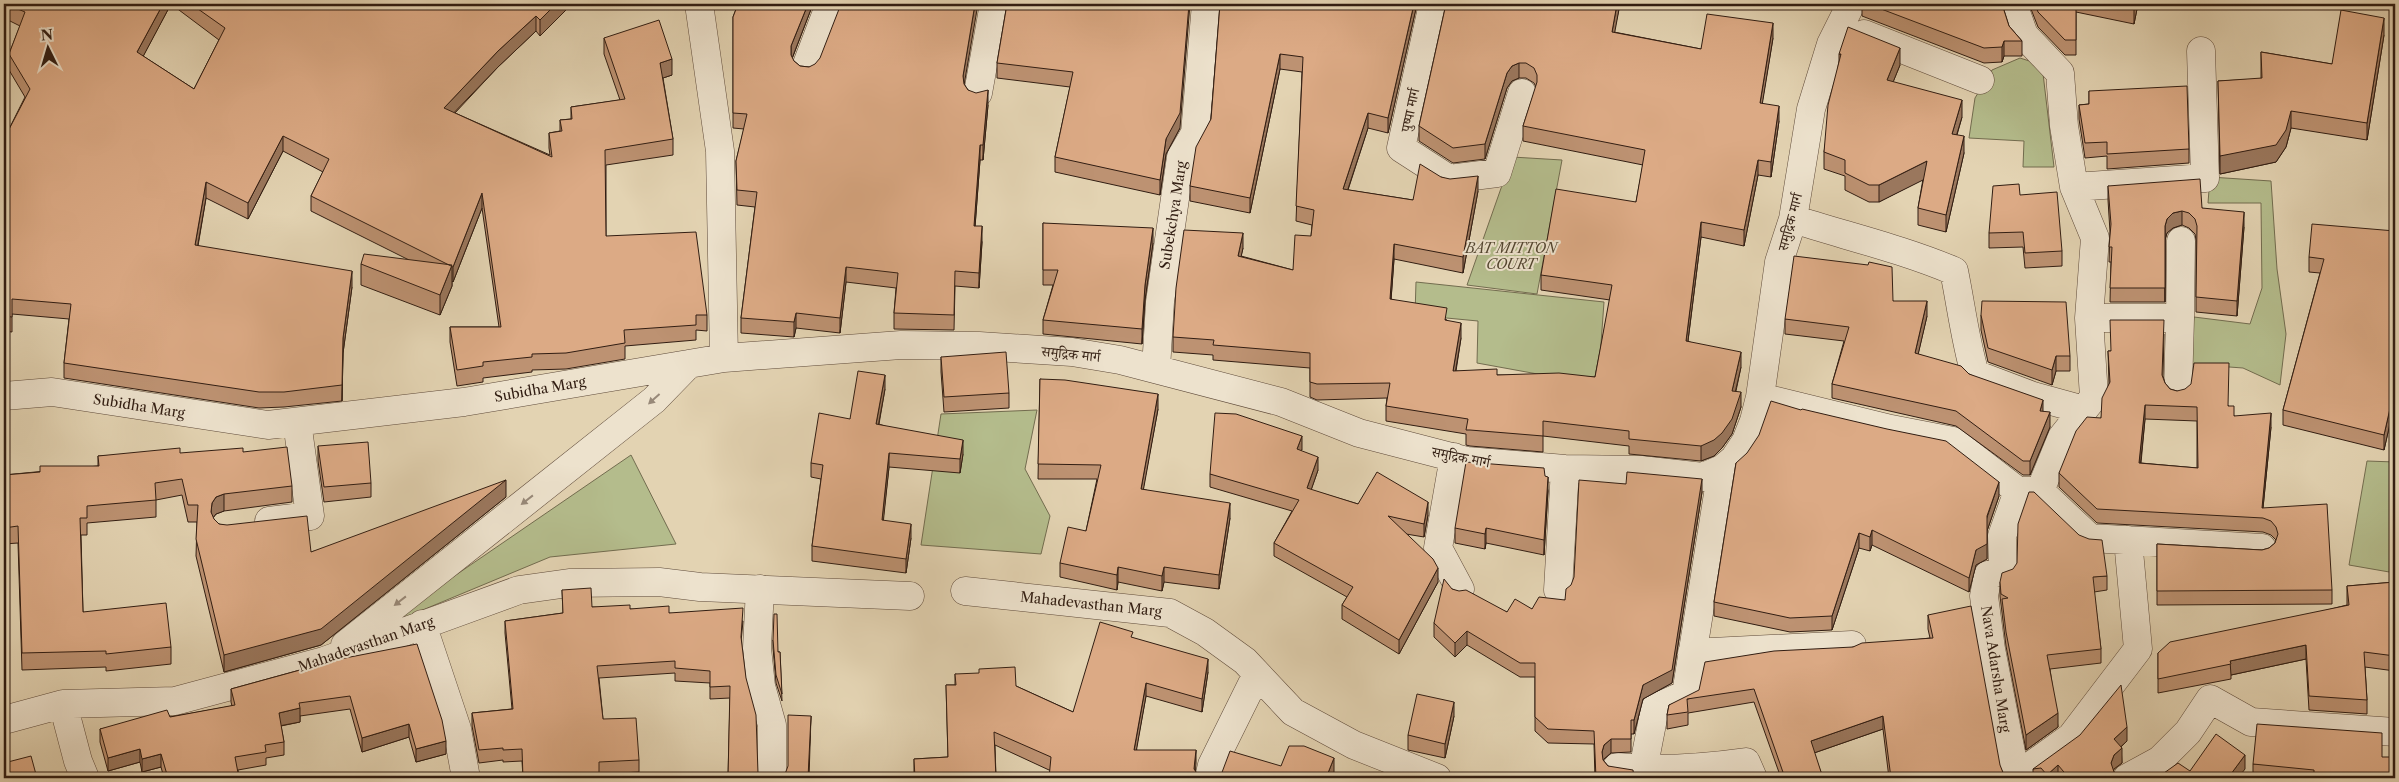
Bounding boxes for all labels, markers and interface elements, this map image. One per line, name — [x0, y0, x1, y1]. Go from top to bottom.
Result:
north arrow — [22, 22, 72, 72]
text: N — [40, 26, 54, 45]
street label: पुष्पा मार्ग — [1396, 86, 1424, 134]
street label: Subekchya Marg — [1156, 159, 1191, 271]
street label: समुद्रिक मार्ग — [1773, 190, 1807, 254]
park label: BAT MITTON COURT — [1464, 239, 1560, 273]
street label: समुद्रिक मार्ग — [1040, 342, 1102, 366]
street label: Subidha Marg — [493, 372, 588, 406]
street label: Subidha Marg — [92, 390, 187, 422]
one-way arrow — [648, 393, 661, 404]
street label: समुद्रिक मार्ग — [1429, 442, 1493, 472]
one-way arrow — [520, 495, 534, 505]
street label: Mahadevasthan Marg — [1019, 588, 1163, 620]
one-way arrow — [394, 596, 407, 607]
street label: Nava Adarsha Marg — [1977, 604, 2015, 734]
street label: Mahadevasthan Marg — [296, 612, 437, 676]

